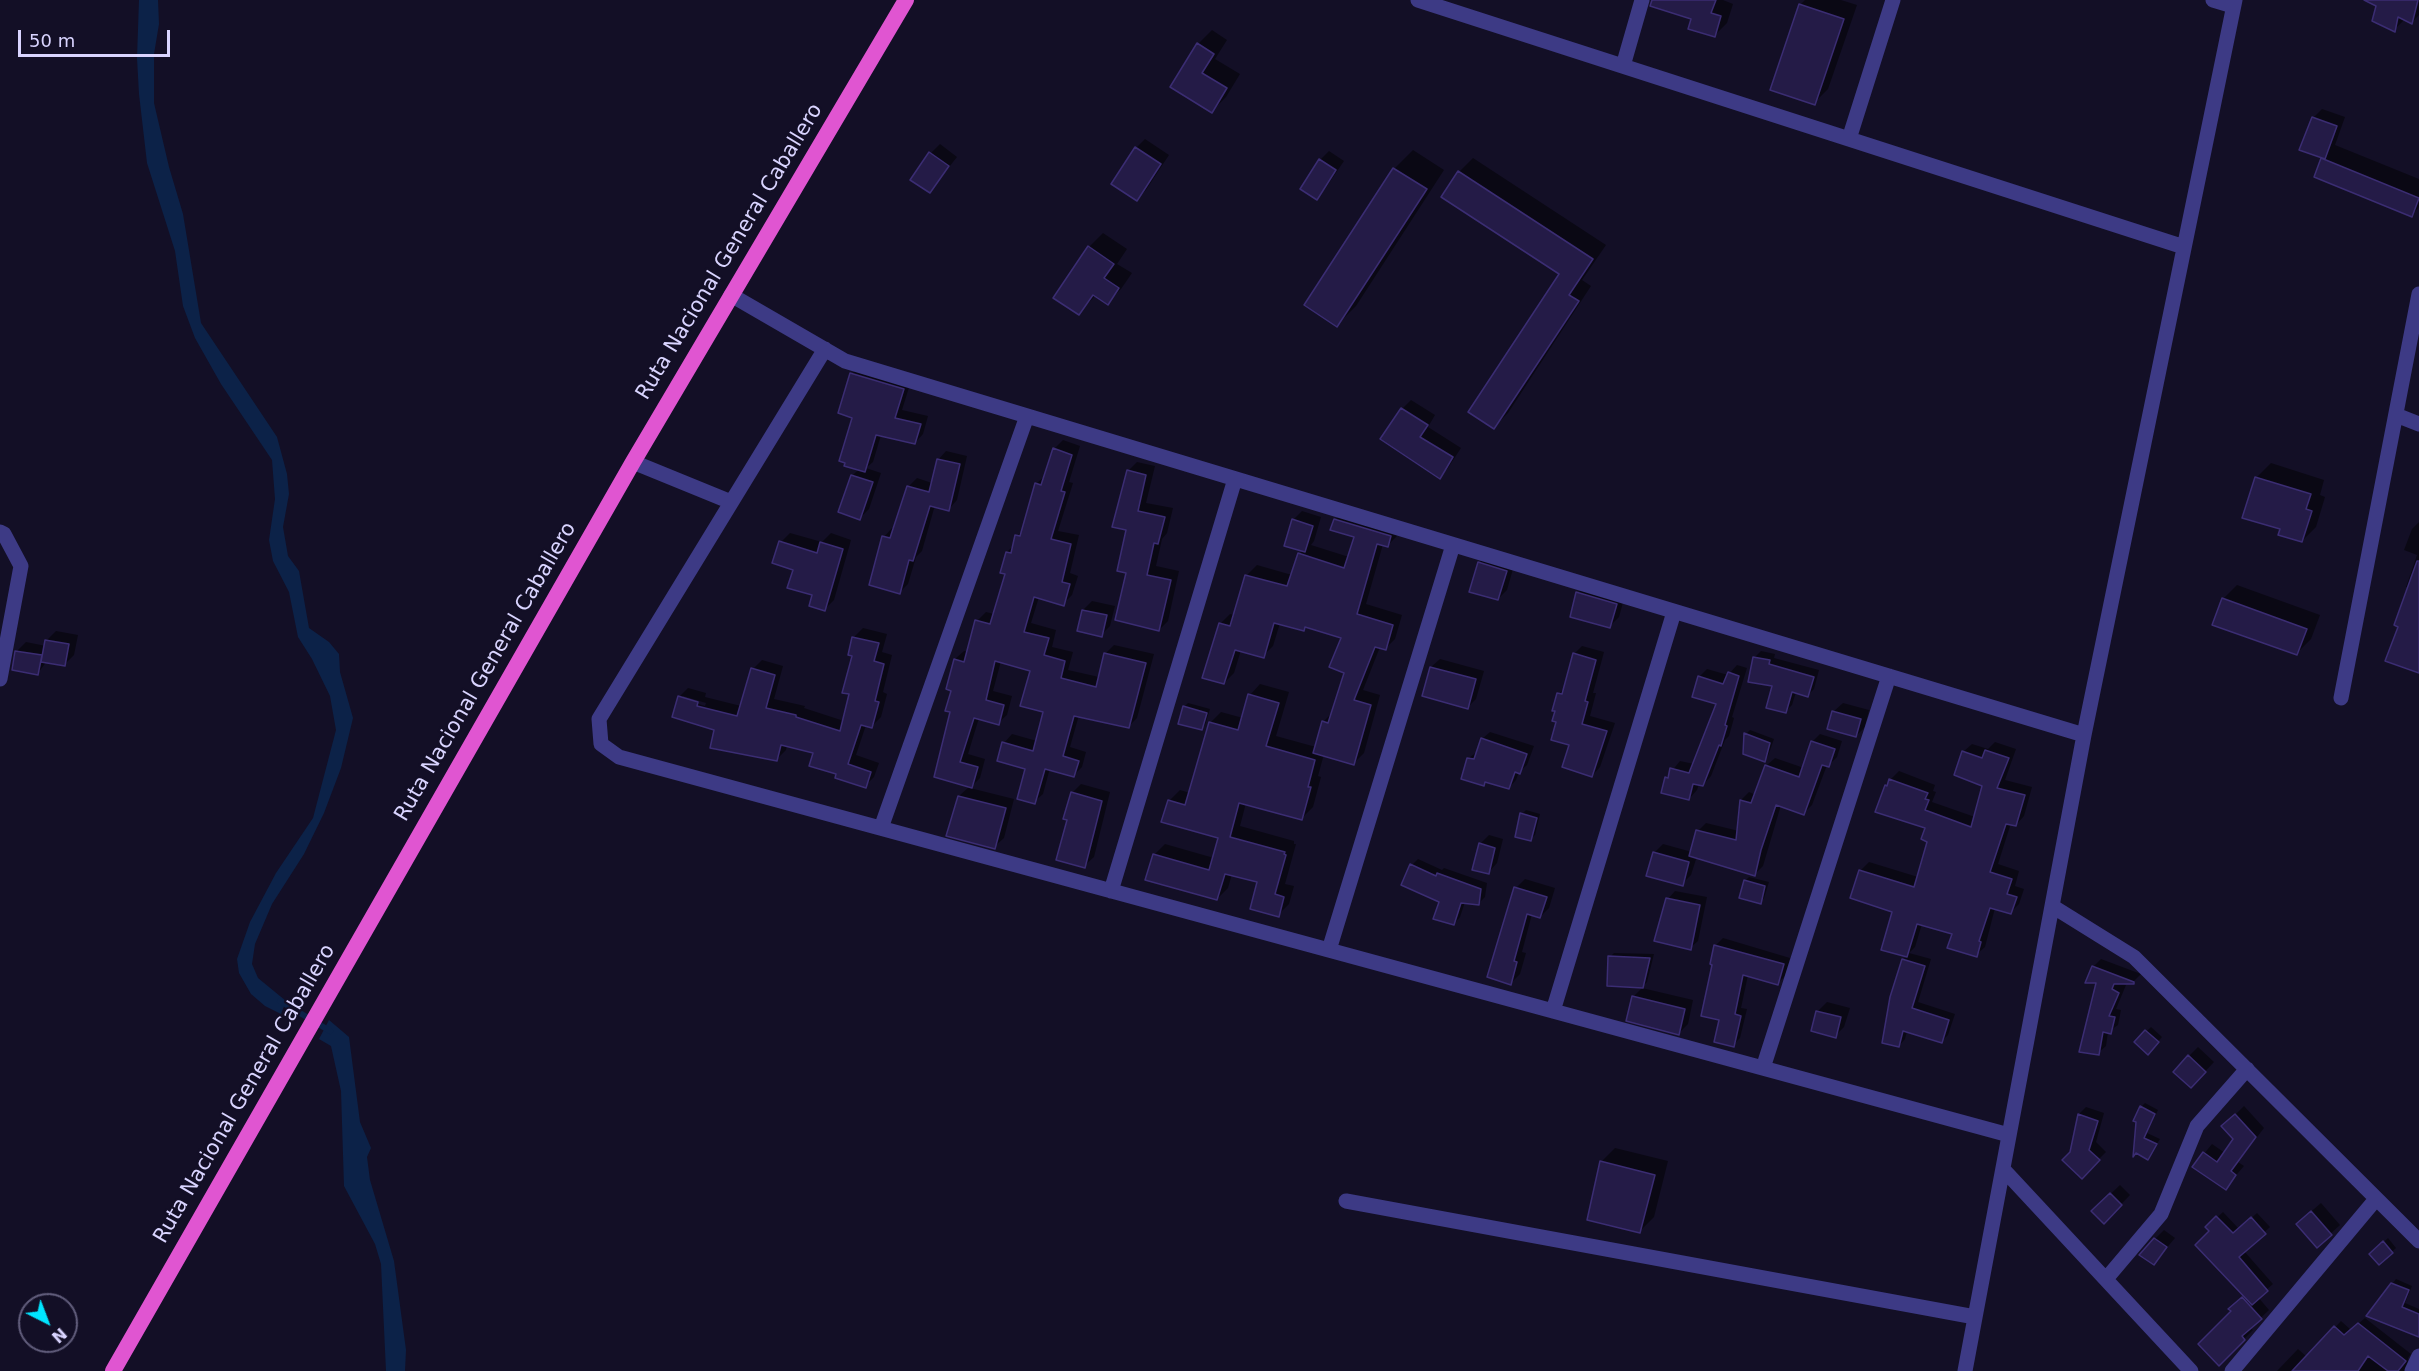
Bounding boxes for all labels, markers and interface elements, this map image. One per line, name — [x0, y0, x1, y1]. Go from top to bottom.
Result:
scale bar — [21, 18, 172, 56]
text: 50 m — [29, 30, 75, 51]
street label: Ruta Nacional General Caballero — [631, 99, 829, 405]
street label: Ruta Nacional General Caballero — [390, 518, 582, 826]
street label: Ruta Nacional General Caballero — [149, 940, 341, 1248]
north arrow — [18, 1293, 78, 1353]
text: N — [48, 1324, 70, 1347]

